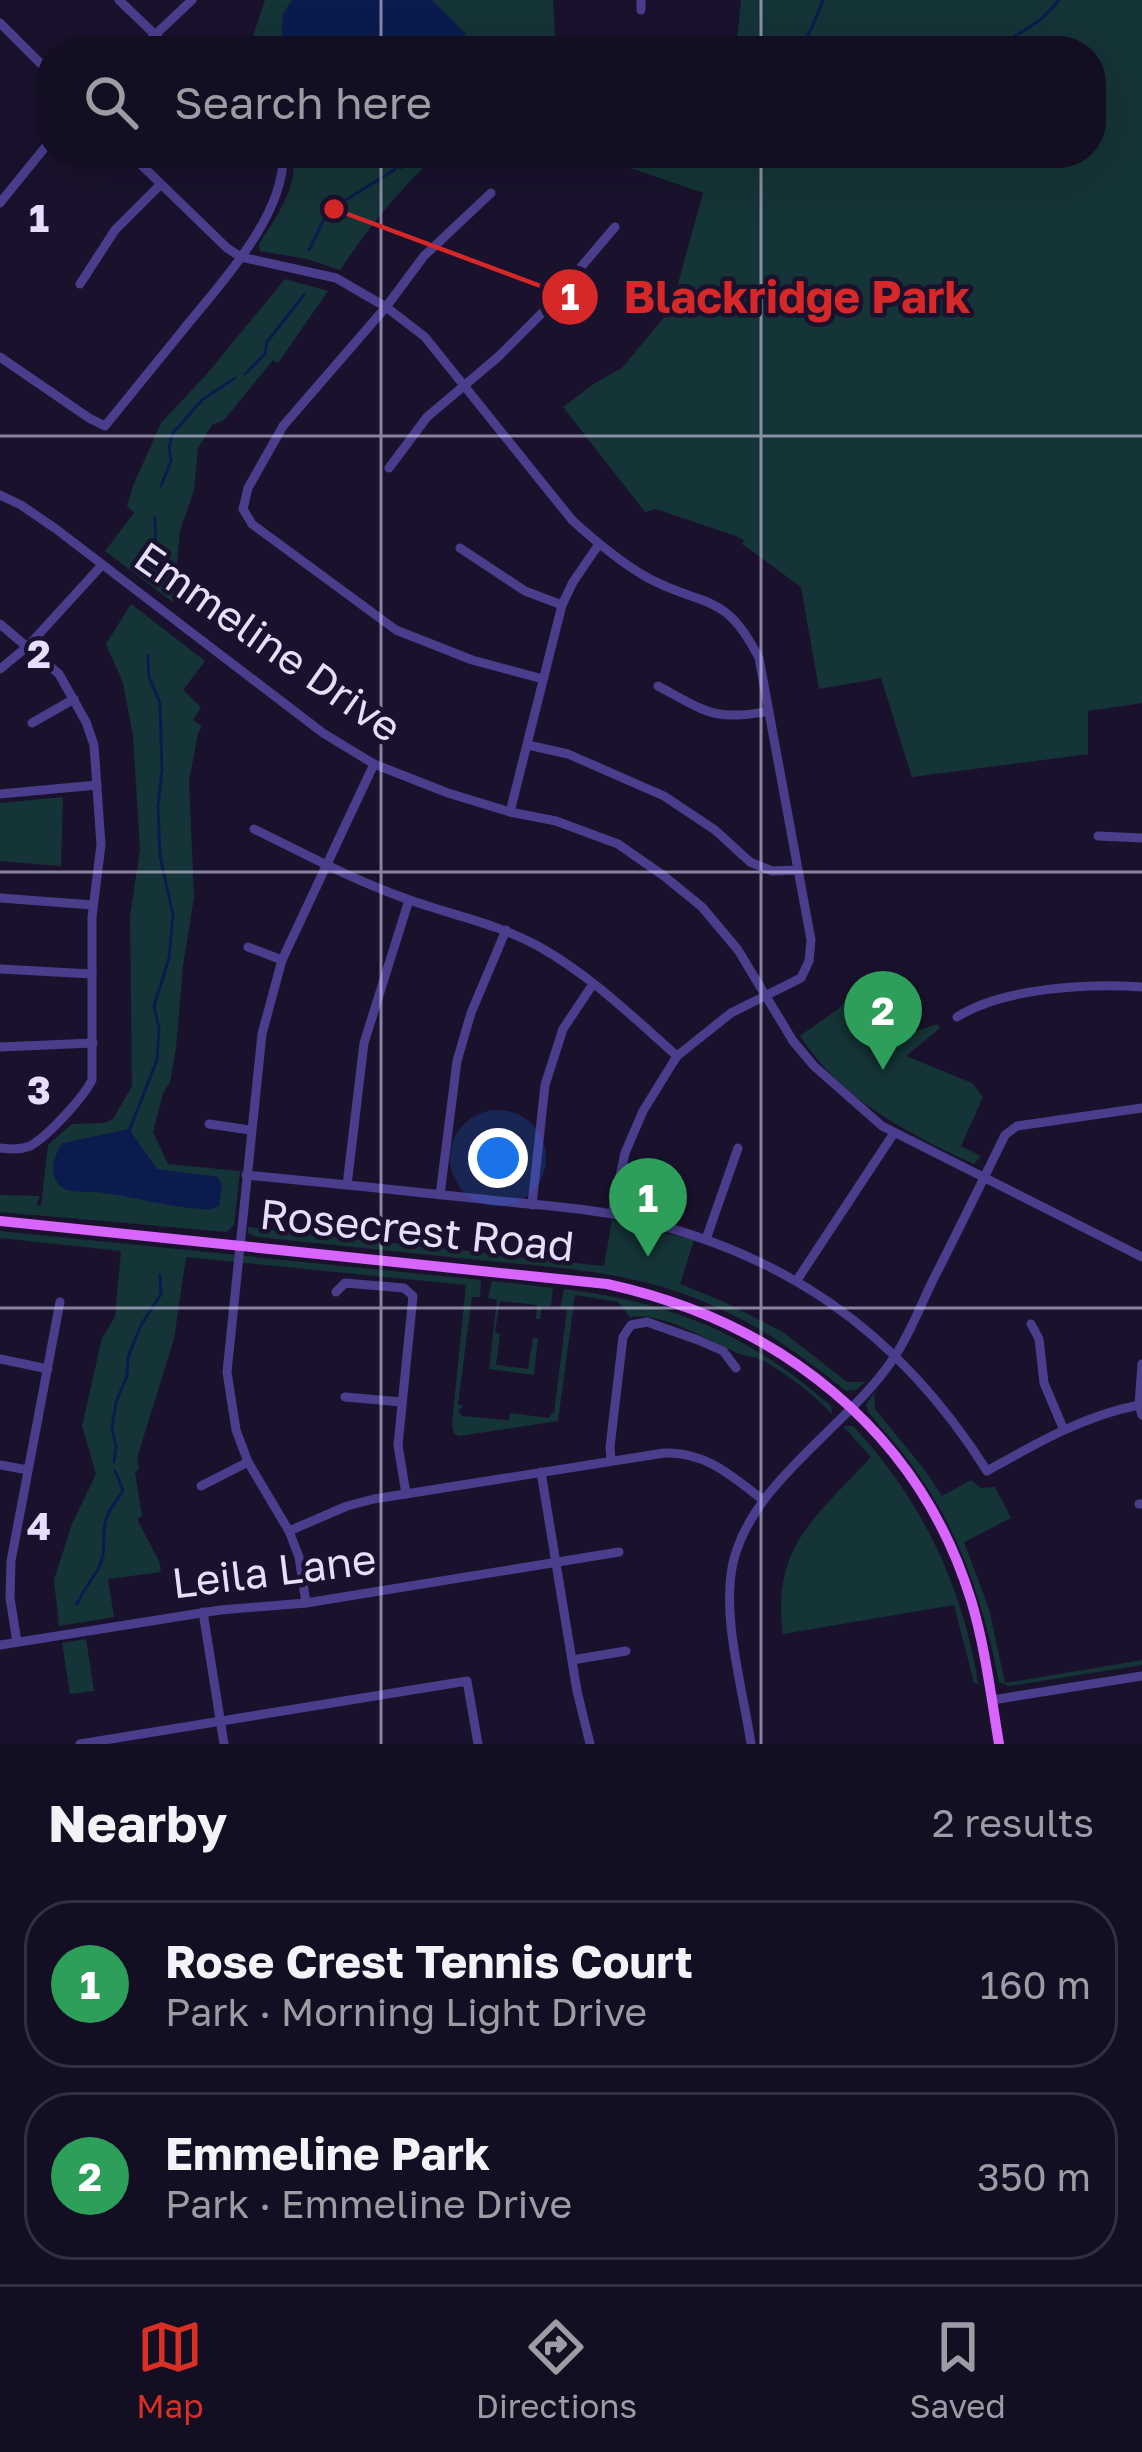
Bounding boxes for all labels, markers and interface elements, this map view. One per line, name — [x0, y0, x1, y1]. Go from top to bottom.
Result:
search box — [36, 36, 1106, 168]
icon: search — [78, 69, 144, 135]
text: Search here — [174, 75, 432, 129]
text: 1 — [29, 194, 49, 241]
callout: Blackridge Park — [540, 257, 995, 338]
text: Blackridge Park — [623, 269, 971, 323]
text: 1 — [561, 275, 579, 318]
street label: Emmeline Drive — [126, 531, 411, 752]
text: 2 — [27, 630, 51, 677]
pin: 2 — [844, 971, 922, 1070]
text: 3 — [27, 1066, 51, 1113]
your location — [468, 1128, 528, 1188]
pin: 1 — [609, 1158, 687, 1257]
street label: Rosecrest Road — [258, 1188, 577, 1270]
text: 4 — [27, 1502, 51, 1549]
street label: Leila Lane — [169, 1533, 379, 1607]
text: Nearby — [48, 1792, 227, 1853]
text: 2 results — [932, 1799, 1094, 1846]
text: Rose Crest Tennis Court — [165, 1934, 693, 1988]
text: 1 — [80, 1961, 100, 2008]
text: 160 m — [980, 1961, 1091, 2008]
text: Park · Morning Light Drive — [165, 1988, 647, 2035]
text: Emmeline Park — [165, 2126, 490, 2180]
text: 2 — [78, 2153, 102, 2200]
text: 350 m — [977, 2153, 1091, 2200]
text: Park · Emmeline Drive — [165, 2180, 572, 2227]
tab: Map — [136, 2314, 204, 2425]
tab: Directions — [476, 2314, 637, 2425]
tab: Saved — [909, 2314, 1006, 2425]

